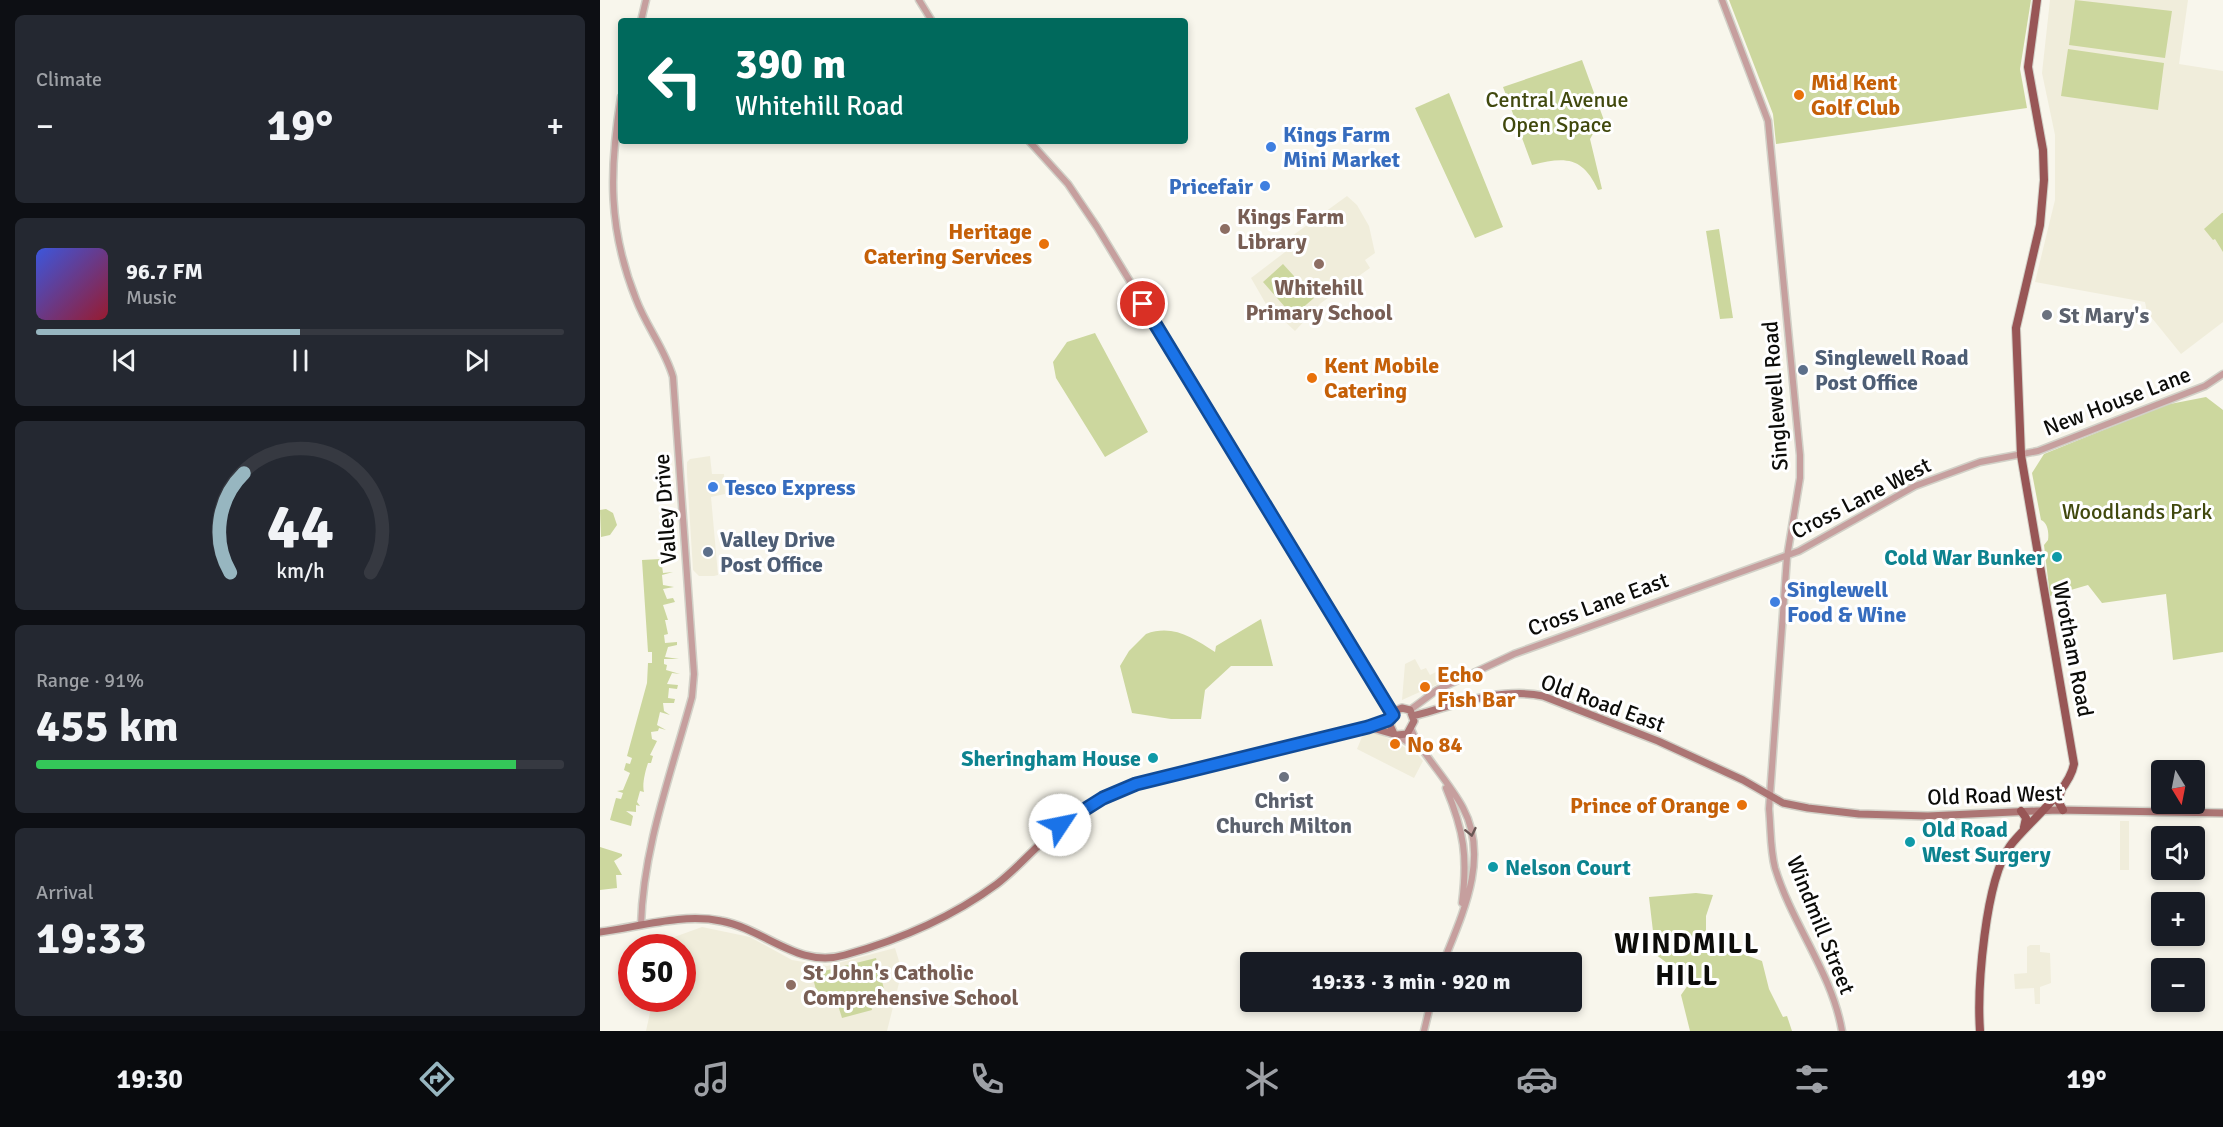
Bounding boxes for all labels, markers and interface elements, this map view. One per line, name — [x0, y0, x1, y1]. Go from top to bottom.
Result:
text: 390 m — [735, 39, 846, 90]
icon: left — [636, 42, 714, 120]
text: Climate — [36, 67, 102, 92]
place label: Mid Kent Golf Club — [1811, 69, 1900, 121]
park label: Central Avenue Open Space — [1485, 86, 1629, 138]
marker: Mid Kent Golf Club — [1792, 88, 1806, 102]
text: Whitehill Road — [735, 90, 904, 123]
text: 19° — [267, 98, 333, 153]
text: − — [36, 106, 54, 147]
text: + — [546, 106, 564, 147]
place label: Kings Farm Mini Market — [1283, 121, 1400, 173]
marker: Kings Farm Mini Market — [1264, 140, 1278, 154]
place label: Pricefair — [1169, 173, 1253, 200]
marker: Pricefair — [1258, 179, 1272, 193]
place label: Kings Farm Library — [1237, 203, 1345, 255]
place label: Heritage Catering Services — [864, 218, 1032, 270]
marker: Kings Farm Library — [1218, 222, 1232, 236]
marker: Heritage Catering Services — [1037, 237, 1051, 251]
marker: Whitehill Primary School — [1312, 257, 1326, 271]
text: 96.7 FM — [126, 258, 203, 285]
place label: Whitehill Primary School — [1245, 274, 1393, 326]
pin — [1117, 278, 1168, 329]
text: Music — [126, 285, 177, 310]
icon: arrive — [1126, 287, 1159, 320]
place label: St Mary's — [2059, 302, 2149, 329]
marker: St Mary's — [2040, 308, 2054, 322]
street label: Singlewell Road — [1756, 320, 1794, 472]
icon: previous — [108, 344, 141, 377]
icon: pause — [284, 344, 317, 377]
icon: next — [460, 344, 493, 377]
place label: Singlewell Road Post Office — [1815, 344, 1969, 396]
place label: Kent Mobile Catering — [1324, 352, 1439, 404]
street label: New House Lane — [2040, 361, 2194, 441]
marker: Singlewell Road Post Office — [1796, 363, 1810, 377]
marker: Kent Mobile Catering — [1305, 371, 1319, 385]
street label: Cross Lane West — [1787, 451, 1936, 545]
street label: Valley Drive — [648, 453, 682, 565]
place label: Tesco Express — [725, 474, 856, 501]
marker: Tesco Express — [706, 480, 720, 494]
text: 44 — [266, 488, 334, 565]
park label: Woodlands Park — [2062, 498, 2212, 525]
place label: Valley Drive Post Office — [720, 526, 835, 578]
place label: Cold War Bunker — [1884, 544, 2045, 571]
marker: Valley Drive Post Office — [701, 545, 715, 559]
marker: Cold War Bunker — [2050, 550, 2064, 564]
text: km/h — [276, 558, 324, 584]
street label: Cross Lane East — [1524, 566, 1672, 642]
place label: Singlewell Food & Wine — [1787, 576, 1906, 628]
street label: Wrotham Road — [2047, 579, 2099, 719]
marker: Singlewell Food & Wine — [1768, 595, 1782, 609]
place label: Echo Fish Bar — [1437, 661, 1516, 713]
text: Range · 91% — [36, 668, 144, 693]
street label: Old Road East — [1537, 668, 1669, 738]
marker: Echo Fish Bar — [1418, 680, 1432, 694]
text: 455 km — [36, 699, 179, 754]
place label: No 84 — [1407, 731, 1463, 758]
marker: No 84 — [1388, 737, 1402, 751]
place label: Sheringham House — [961, 745, 1141, 772]
marker: Sheringham House — [1146, 751, 1160, 765]
north arrow — [2151, 760, 2205, 814]
map controls — [2151, 760, 2205, 1012]
marker: Christ Church Milton — [1277, 770, 1291, 784]
street label: Old Road West — [1927, 779, 2063, 811]
place label: Christ Church Milton — [1216, 787, 1352, 839]
place label: Prince of Orange — [1570, 792, 1730, 819]
position arrow — [1028, 793, 1092, 857]
marker: Prince of Orange — [1735, 798, 1749, 812]
place label: Old Road West Surgery — [1922, 816, 2051, 868]
button: sound — [2151, 826, 2205, 880]
one-way arrow — [1464, 827, 1477, 837]
marker: Old Road West Surgery — [1903, 835, 1917, 849]
street label: Windmill Street — [1781, 852, 1861, 998]
place label: Nelson Court — [1505, 854, 1631, 881]
marker: Nelson Court — [1486, 860, 1500, 874]
text: Arrival — [36, 880, 94, 905]
button: + — [2151, 892, 2205, 946]
text: 19:33 — [36, 911, 146, 966]
district label: WINDMILL HILL — [1614, 927, 1760, 993]
speed limit sign: 50 — [618, 934, 696, 1012]
button: − — [2151, 958, 2205, 1012]
place label: St John's Catholic Comprehensive School — [803, 959, 1019, 1011]
text: 19:33 · 3 min · 920 m — [1311, 968, 1511, 995]
marker: St John's Catholic Comprehensive School — [784, 978, 798, 992]
icon: directions — [416, 1058, 458, 1100]
icon: music — [691, 1058, 733, 1100]
icon: phone — [966, 1058, 1008, 1100]
icon: climate — [1241, 1058, 1283, 1100]
icon: car — [1516, 1058, 1558, 1100]
icon: filters — [1791, 1058, 1833, 1100]
text: 19:30 — [117, 1063, 183, 1096]
text: 19° — [2066, 1063, 2106, 1096]

